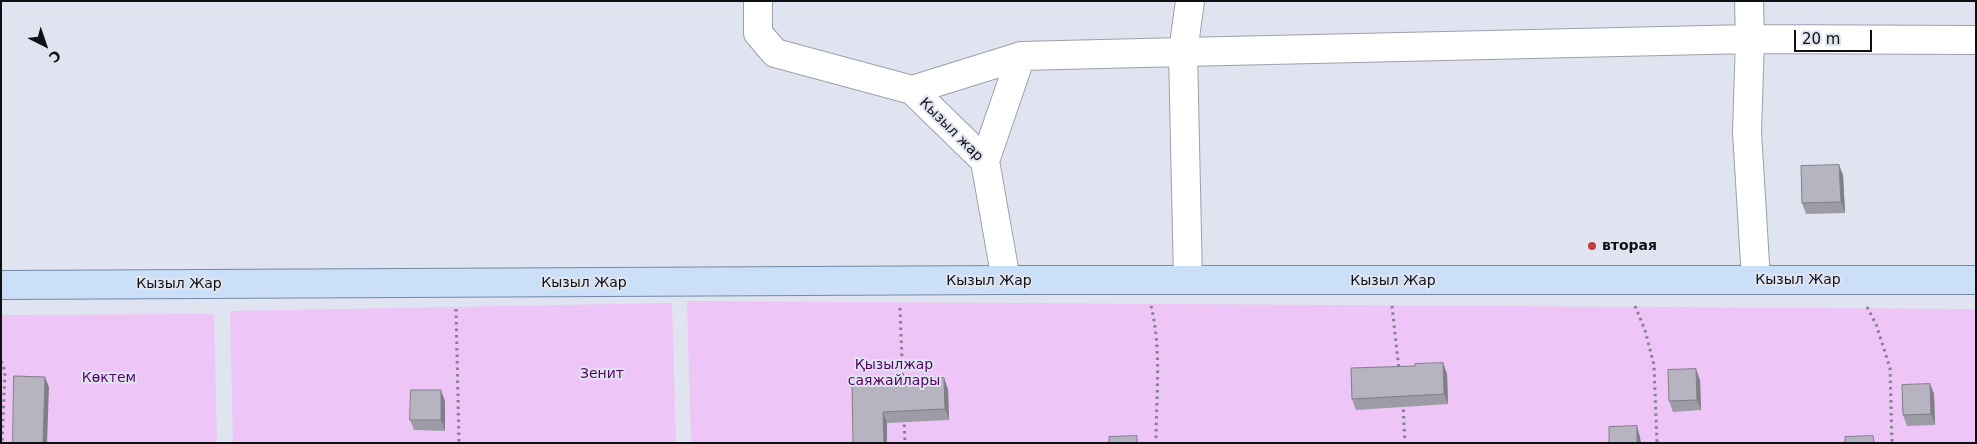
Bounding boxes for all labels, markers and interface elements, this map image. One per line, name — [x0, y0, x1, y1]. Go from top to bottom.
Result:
north arrow — [20, 20, 70, 70]
scale bar — [1797, 20, 1874, 52]
text: 20 m — [1802, 30, 1840, 48]
text: С — [46, 47, 64, 66]
street label: Кызыл жар — [916, 95, 986, 165]
place label: вторая — [1602, 238, 1657, 254]
marker: вторая — [1586, 240, 1598, 252]
street label: Кызыл Жар — [1755, 272, 1841, 288]
street label: Кызыл Жар — [946, 273, 1032, 289]
street label: Кызыл Жар — [1350, 273, 1436, 289]
street label: Кызыл Жар — [541, 275, 627, 291]
street label: Кызыл Жар — [136, 276, 222, 292]
park label: Қызылжар саяжайлары — [848, 357, 940, 390]
park label: Зенит — [580, 366, 624, 382]
park label: Көктем — [82, 370, 136, 386]

